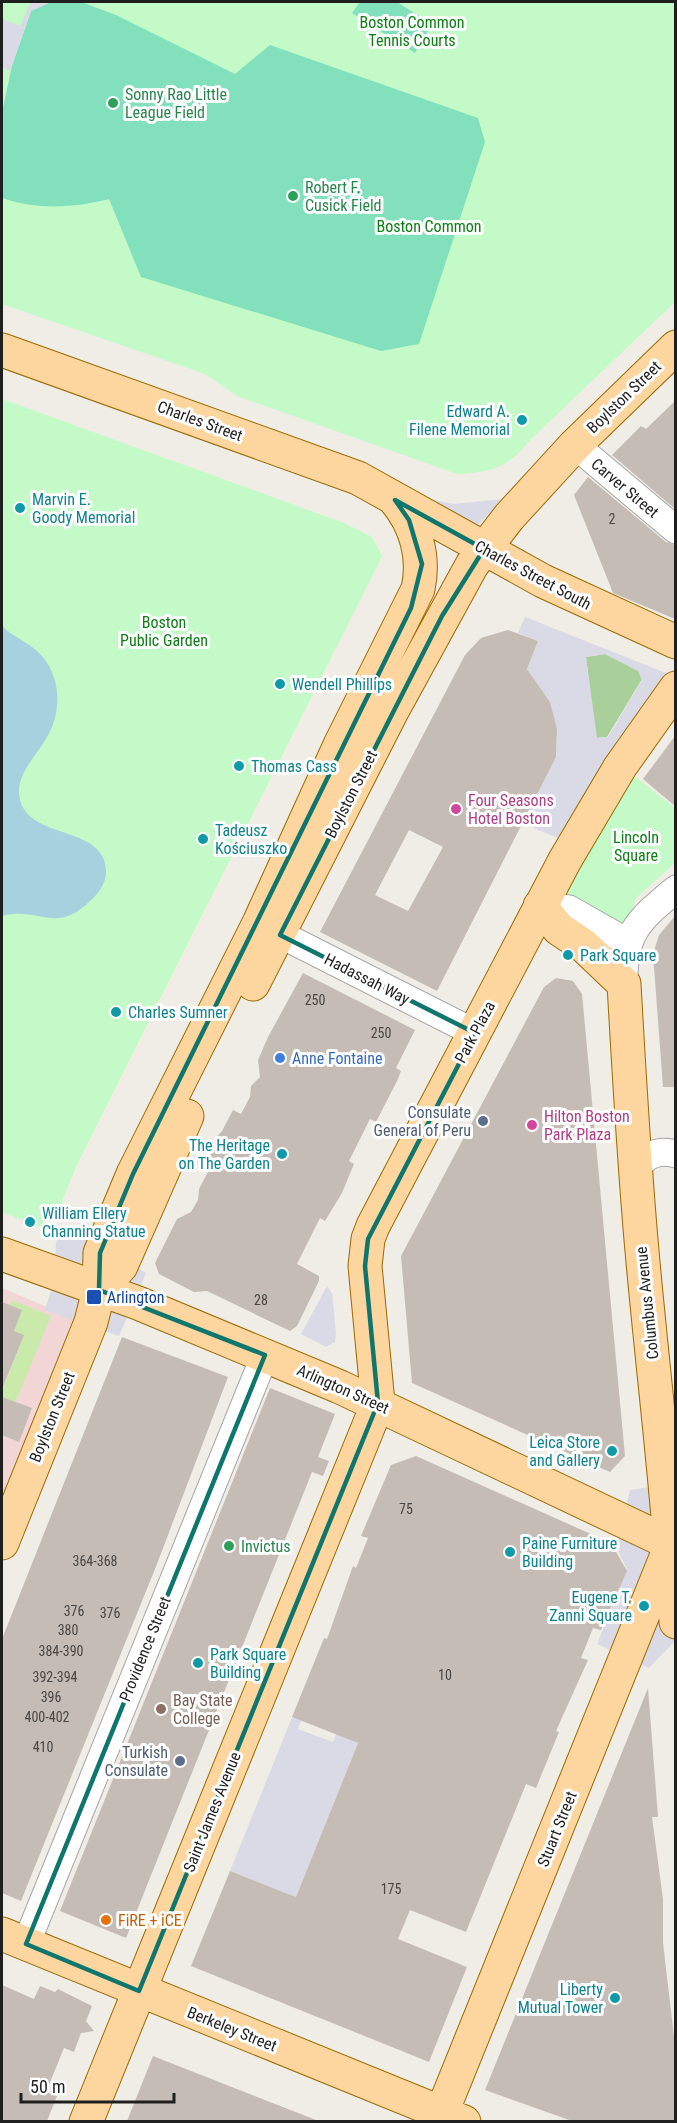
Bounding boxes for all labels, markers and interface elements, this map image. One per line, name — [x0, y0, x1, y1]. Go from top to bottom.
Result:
park label: Boston Common Tennis Courts — [359, 13, 465, 50]
place label: Sonny Rao Little League Field — [125, 85, 227, 122]
marker: Sonny Rao Little League Field — [106, 96, 120, 110]
place label: Robert F. Cusick Field — [305, 178, 382, 215]
marker: Robert F. Cusick Field — [286, 189, 300, 203]
park label: Boston Common — [376, 217, 482, 236]
street label: Boylston Street — [583, 357, 665, 437]
street label: Charles Street — [155, 397, 245, 445]
place label: Edward A. Filene Memorial — [409, 402, 510, 439]
marker: Edward A. Filene Memorial — [515, 413, 529, 427]
street label: Carver Street — [587, 454, 663, 522]
place label: Marvin E. Goody Memorial — [32, 490, 135, 527]
marker: Marvin E. Goody Memorial — [13, 501, 27, 515]
house number: 2 — [609, 511, 616, 527]
street label: Charles Street South — [472, 536, 594, 614]
park label: Boston Public Garden — [120, 613, 208, 650]
place label: Wendell Phillips — [292, 675, 392, 694]
marker: Wendell Phillips — [273, 677, 287, 691]
street label: Boylston Street — [321, 747, 381, 841]
place label: Thomas Cass — [251, 757, 337, 776]
marker: Thomas Cass — [232, 759, 246, 773]
place label: Four Seasons Hotel Boston — [468, 791, 554, 828]
marker: Four Seasons Hotel Boston — [449, 802, 463, 816]
place label: Tadeusz Kościuszko — [215, 821, 287, 858]
park label: Lincoln Square — [613, 828, 659, 865]
marker: Tadeusz Kościuszko — [196, 832, 210, 846]
place label: Park Square — [580, 946, 656, 965]
marker: Park Square — [561, 948, 575, 962]
street label: Hadassah Way — [321, 949, 413, 1009]
house number: 250 — [305, 992, 325, 1008]
street label: Park Plaza — [451, 998, 499, 1066]
place label: Charles Sumner — [128, 1003, 228, 1022]
marker: Charles Sumner — [109, 1005, 123, 1019]
house number: 250 — [371, 1025, 391, 1041]
place label: Anne Fontaine — [292, 1049, 383, 1068]
marker: Anne Fontaine — [273, 1051, 287, 1065]
place label: Consulate General of Peru — [374, 1103, 471, 1140]
place label: Hilton Boston Park Plaza — [544, 1107, 630, 1144]
marker: Consulate General of Peru — [476, 1114, 490, 1128]
marker: Hilton Boston Park Plaza — [525, 1118, 539, 1132]
place label: The Heritage on The Garden — [179, 1136, 270, 1173]
marker: The Heritage on The Garden — [275, 1147, 289, 1161]
place label: William Ellery Channing Statue — [42, 1204, 146, 1241]
marker: William Ellery Channing Statue — [23, 1215, 37, 1229]
street label: Columbus Avenue — [632, 1246, 662, 1360]
marker: Arlington — [85, 1288, 103, 1306]
place label: Arlington — [107, 1288, 164, 1307]
house number: 28 — [254, 1292, 268, 1308]
street label: Arlington Street — [294, 1360, 392, 1418]
street label: Boylston Street — [25, 1369, 79, 1465]
place label: Leica Store and Gallery — [529, 1433, 600, 1470]
marker: Leica Store and Gallery — [605, 1444, 619, 1458]
house number: 75 — [399, 1501, 413, 1517]
place label: Paine Furniture Building — [522, 1534, 617, 1571]
place label: Invictus — [241, 1537, 290, 1556]
marker: Invictus — [222, 1539, 236, 1553]
marker: Paine Furniture Building — [503, 1545, 517, 1559]
house number: 364-368 — [73, 1553, 118, 1569]
place label: Eugene T. Zanni Square — [549, 1588, 632, 1625]
street label: Providence Street — [115, 1594, 175, 1704]
marker: Eugene T. Zanni Square — [637, 1599, 651, 1613]
house number: 376 — [64, 1603, 84, 1619]
house number: 376 — [100, 1605, 120, 1621]
house number: 380 — [58, 1622, 78, 1638]
house number: 384-390 — [39, 1643, 84, 1659]
place label: Park Square Building — [210, 1645, 286, 1682]
marker: Park Square Building — [191, 1656, 205, 1670]
house number: 10 — [438, 1667, 452, 1683]
house number: 392-394 — [33, 1669, 78, 1685]
house number: 396 — [41, 1689, 61, 1705]
place label: Bay State College — [173, 1691, 233, 1728]
marker: Bay State College — [154, 1702, 168, 1716]
house number: 400-402 — [25, 1709, 70, 1725]
house number: 410 — [33, 1739, 53, 1755]
place label: Turkish Consulate — [105, 1743, 168, 1780]
street label: Saint James Avenue — [179, 1749, 245, 1875]
marker: Turkish Consulate — [173, 1754, 187, 1768]
street label: Stuart Street — [533, 1788, 581, 1869]
house number: 175 — [381, 1881, 401, 1897]
place label: FiRE + iCE — [118, 1911, 182, 1930]
marker: FiRE + iCE — [99, 1913, 113, 1927]
place label: Liberty Mutual Tower — [518, 1980, 603, 2017]
marker: Liberty Mutual Tower — [608, 1991, 622, 2005]
street label: Berkeley Street — [185, 2002, 280, 2056]
scale bar — [21, 2066, 174, 2104]
text: 50 m — [30, 2076, 65, 2097]

